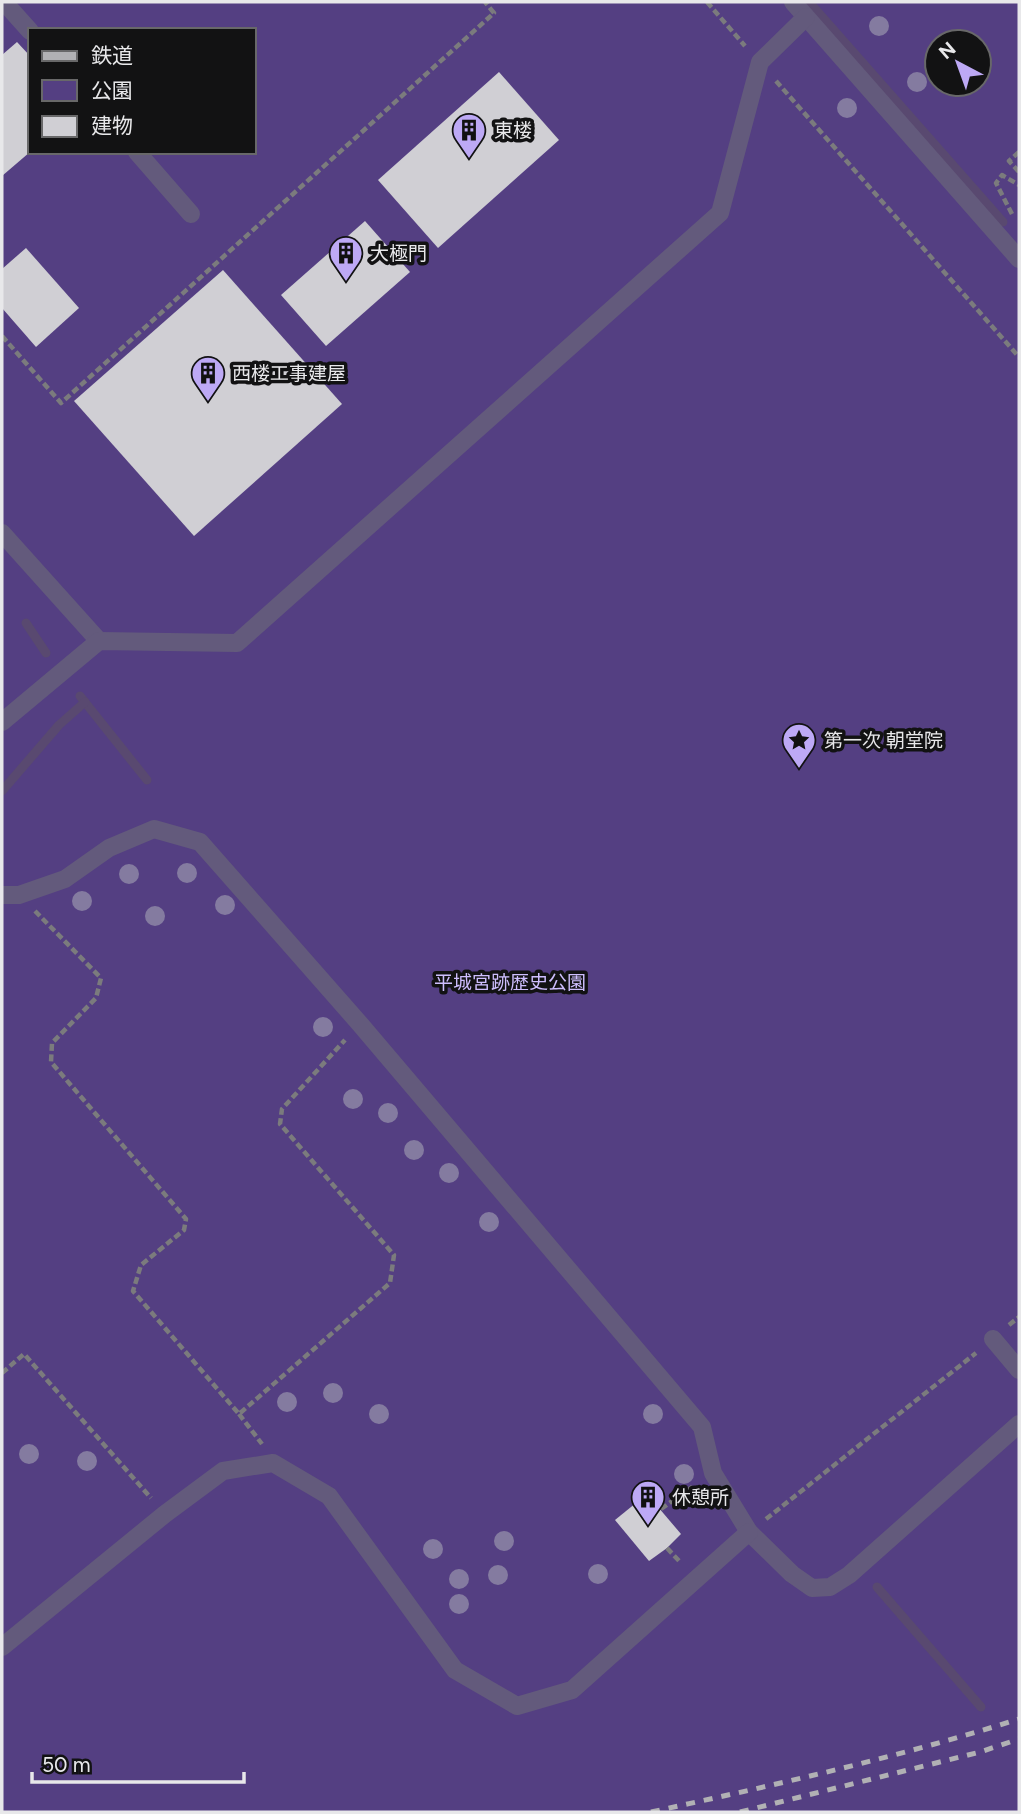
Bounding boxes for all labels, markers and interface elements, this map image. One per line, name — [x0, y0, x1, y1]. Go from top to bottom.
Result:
legend — [28, 28, 256, 154]
north arrow — [923, 28, 993, 98]
text: N — [934, 37, 960, 64]
text: 鉄道 — [91, 43, 133, 68]
text: 公園 — [91, 78, 133, 103]
building icon: 東楼 — [450, 111, 488, 160]
text: 建物 — [91, 113, 133, 138]
place label: 東楼 — [494, 119, 532, 142]
building icon: 大極門 — [327, 234, 365, 283]
place label: 大極門 — [370, 242, 427, 265]
building icon: 西楼工事建屋 — [189, 354, 227, 403]
place label: 西楼工事建屋 — [232, 362, 346, 385]
place icon: 第一次 朝堂院 — [780, 721, 818, 770]
place label: 第一次 朝堂院 — [824, 729, 943, 752]
park label: 平城宮跡歴史公園 — [434, 971, 586, 994]
building icon: 休憩所 — [629, 1478, 667, 1527]
place label: 休憩所 — [672, 1486, 729, 1509]
scale bar — [32, 1741, 243, 1785]
text: 50 m — [42, 1752, 91, 1777]

